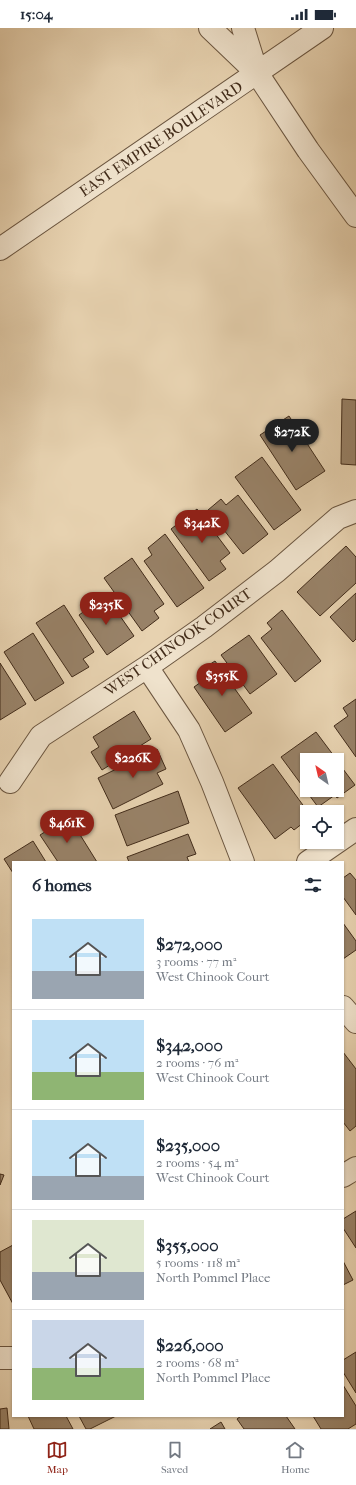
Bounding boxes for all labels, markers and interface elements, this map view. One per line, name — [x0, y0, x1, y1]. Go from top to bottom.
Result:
text: 15:04 — [20, 5, 52, 23]
street label: EAST EMPIRE BOULEVARD — [76, 78, 246, 200]
pin: $272K — [264, 419, 320, 453]
text: $272K — [274, 424, 310, 439]
pin: $342K — [174, 510, 230, 544]
text: $342K — [184, 515, 220, 530]
street label: WEST CHINOOK COURT — [100, 584, 256, 700]
pin: $235K — [78, 592, 134, 626]
text: $235K — [89, 597, 123, 612]
pin: $355K — [194, 663, 250, 697]
text: $355K — [205, 668, 239, 683]
pin: $226K — [105, 745, 161, 779]
text: $226K — [114, 750, 152, 765]
north arrow — [300, 753, 344, 797]
map controls — [300, 753, 344, 849]
button: locate — [300, 805, 344, 849]
pin: $461K — [39, 810, 95, 844]
text: $461K — [49, 815, 85, 830]
icon: filters — [302, 874, 324, 896]
text: 6 homes — [32, 875, 92, 895]
text: $272,000 — [156, 934, 223, 954]
icon: home — [64, 935, 112, 983]
text: 3 rooms · 77 m² — [156, 954, 236, 969]
text: West Chinook Court — [156, 969, 269, 984]
text: $342,000 — [156, 1035, 223, 1055]
icon: home — [64, 1036, 112, 1084]
text: 2 rooms · 76 m² — [156, 1055, 238, 1070]
text: West Chinook Court — [156, 1070, 269, 1085]
text: $235,000 — [156, 1135, 220, 1155]
icon: home — [64, 1136, 112, 1184]
text: 2 rooms · 54 m² — [156, 1155, 238, 1170]
text: West Chinook Court — [156, 1170, 269, 1185]
text: $355,000 — [156, 1235, 219, 1255]
icon: home — [64, 1236, 112, 1284]
text: 5 rooms · 118 m² — [156, 1255, 240, 1270]
text: North Pommel Place — [156, 1270, 270, 1285]
text: $226,000 — [156, 1335, 224, 1355]
icon: home — [64, 1336, 112, 1384]
text: 2 rooms · 68 m² — [156, 1355, 239, 1370]
text: North Pommel Place — [156, 1370, 270, 1385]
tab: Map — [46, 1439, 68, 1476]
tab: Saved — [161, 1439, 188, 1476]
tab: Home — [281, 1439, 310, 1476]

